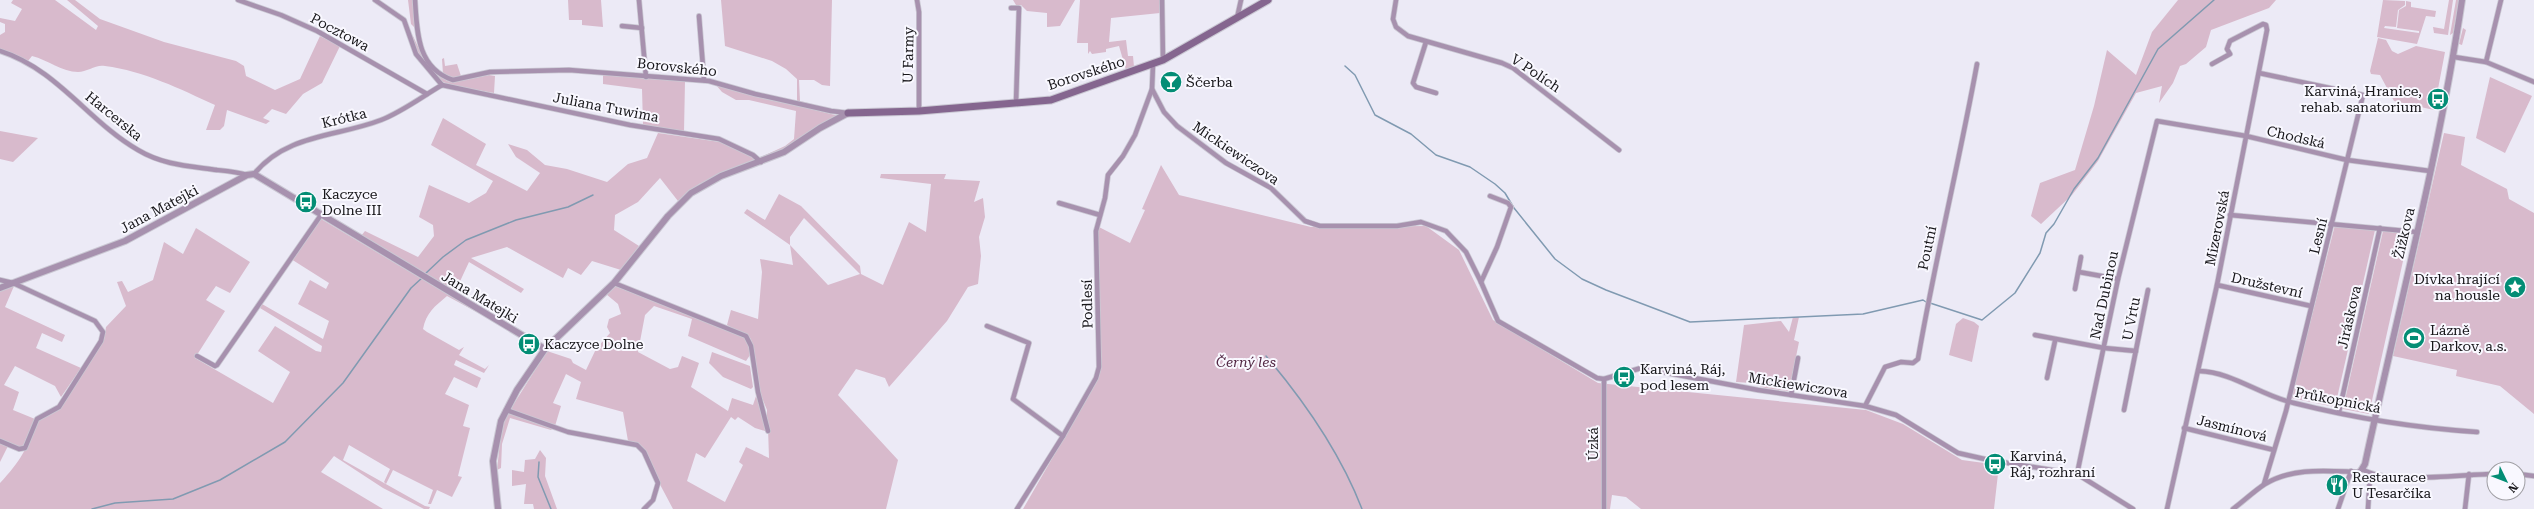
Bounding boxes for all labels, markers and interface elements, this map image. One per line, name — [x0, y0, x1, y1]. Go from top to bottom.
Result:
street label: Pocztowa — [308, 10, 372, 54]
street label: U Farmy — [900, 26, 917, 84]
street label: V Polích — [1508, 51, 1564, 95]
street label: Borovského — [1045, 53, 1127, 93]
street label: Borovského — [636, 55, 718, 79]
bar icon: Ščerba — [1158, 69, 1184, 95]
place label: Ščerba — [1186, 74, 1233, 90]
place label: Karviná, Hranice, rehab. sanatorium — [2301, 83, 2422, 115]
bus stop icon: Karviná, Hranice, rehab. sanatorium — [2425, 86, 2451, 112]
street label: Harcerska — [82, 88, 146, 144]
street label: Juliana Tuwima — [552, 89, 661, 125]
street label: Krótka — [320, 105, 368, 131]
street label: Mickiewiczova — [1190, 118, 1283, 188]
street label: Chodská — [2265, 123, 2327, 152]
street label: Jana Matejki — [117, 181, 201, 236]
place label: Kaczyce Dolne III — [322, 186, 382, 218]
street label: Mizerovská — [2202, 188, 2232, 267]
bus stop icon: Kaczyce Dolne III — [293, 189, 319, 215]
street label: Žižkova — [2390, 206, 2418, 260]
street label: Lesní — [2306, 216, 2330, 256]
street label: Poutní — [1915, 224, 1940, 272]
street label: Nad Dubinou — [2087, 249, 2121, 341]
street label: Jana Matejki — [439, 268, 522, 326]
street label: Družstevní — [2230, 269, 2305, 301]
place label: Dívka hrající na housle — [2414, 271, 2501, 303]
place icon: Dívka hrající na housle — [2502, 274, 2528, 300]
street label: Podlesí — [1079, 279, 1095, 329]
street label: Jiráskova — [2334, 283, 2364, 350]
street label: U Vrtu — [2119, 296, 2143, 342]
place label: Lázně Darkov, a.s. — [2430, 322, 2507, 354]
sports icon: Lázně Darkov, a.s. — [2401, 325, 2427, 351]
bus stop icon: Kaczyce Dolne — [516, 331, 542, 357]
place label: Kaczyce Dolne — [544, 336, 644, 352]
park label: Černý les — [1216, 354, 1276, 370]
place label: Karviná, Ráj, pod lesem — [1640, 361, 1726, 393]
bus stop icon: Karviná, Ráj, pod lesem — [1611, 364, 1637, 390]
street label: Mickiewiczova — [1747, 369, 1849, 401]
street label: Průkopnická — [2294, 384, 2383, 416]
street label: Jasmínová — [2195, 412, 2269, 445]
street label: Úzká — [1585, 427, 1601, 461]
place label: Karviná, Ráj, rozhraní — [2010, 448, 2096, 480]
bus stop icon: Karviná, Ráj, rozhraní — [1982, 451, 2008, 477]
north arrow — [2486, 461, 2526, 501]
place label: Restaurace U Tesarčíka — [2352, 469, 2431, 501]
restaurant icon: Restaurace U Tesarčíka — [2324, 472, 2350, 498]
text: N — [2505, 480, 2521, 495]

